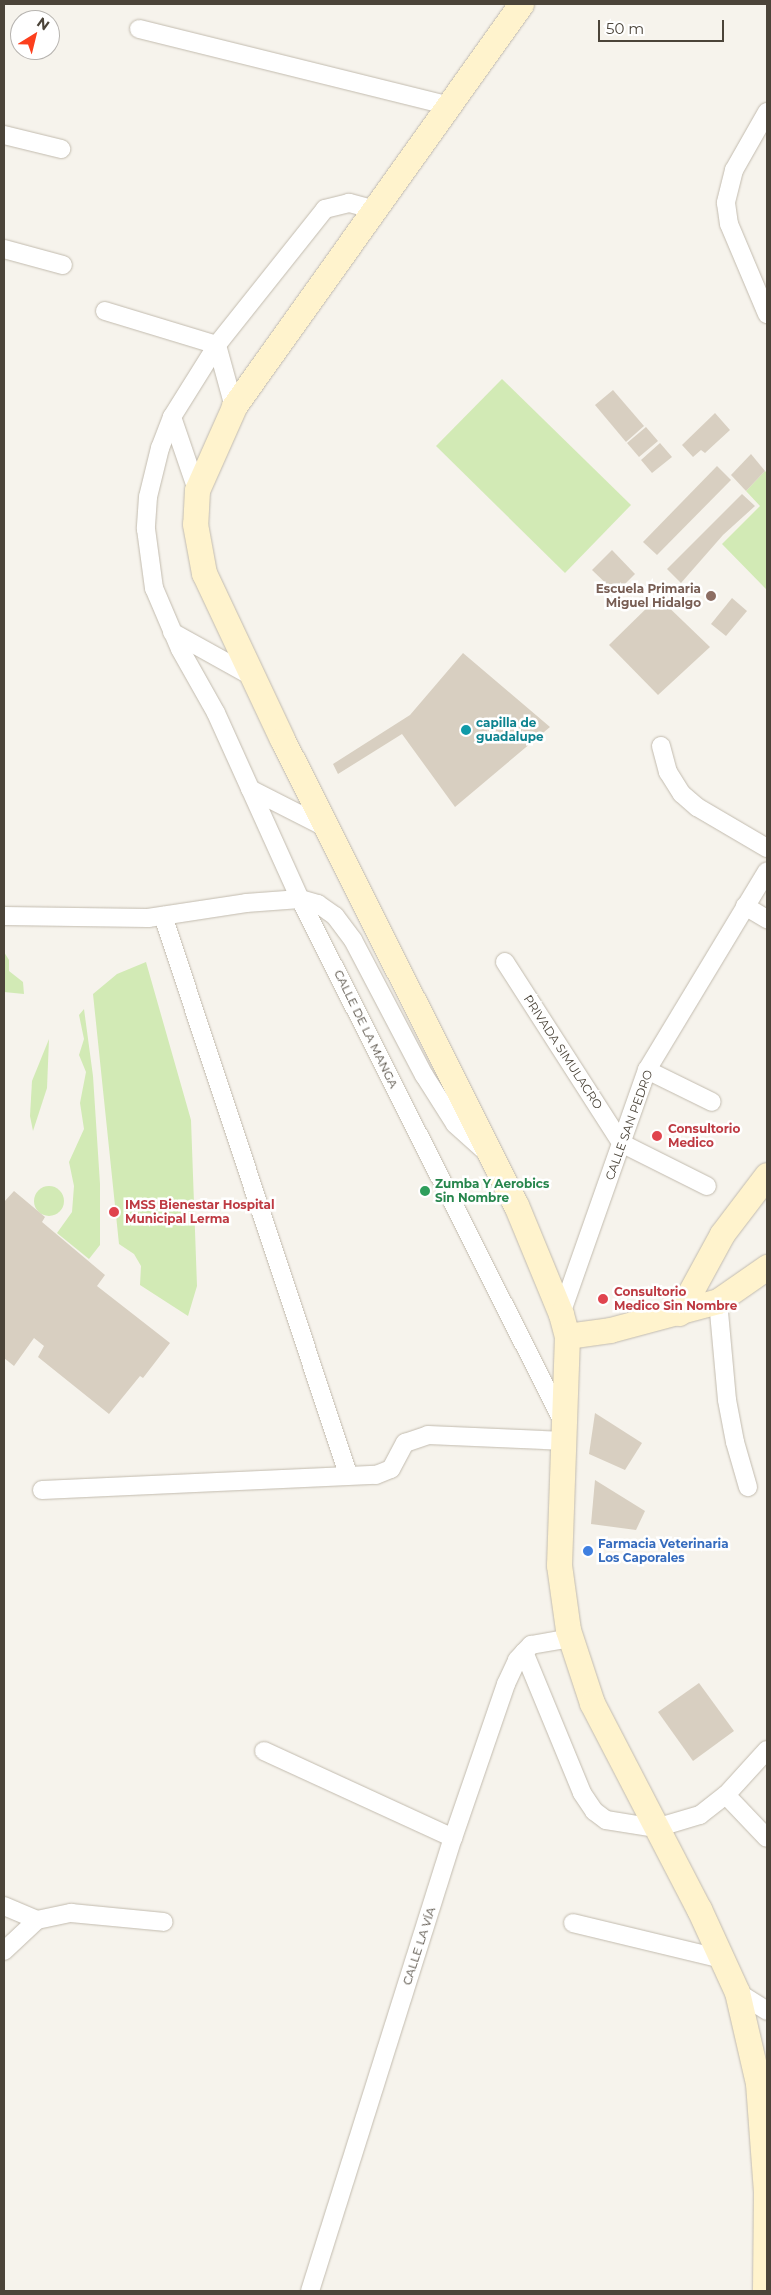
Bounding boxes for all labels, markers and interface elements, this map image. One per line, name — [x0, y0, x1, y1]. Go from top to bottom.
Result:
north arrow — [10, 10, 60, 60]
scale bar — [601, 10, 727, 42]
text: N — [33, 13, 53, 34]
text: 50 m — [606, 19, 644, 38]
place label: Escuela Primaria Miguel Hidalgo — [596, 582, 701, 610]
marker: Escuela Primaria Miguel Hidalgo — [705, 590, 717, 602]
place label: capilla de guadalupe — [476, 716, 544, 744]
marker: capilla de guadalupe — [460, 724, 472, 736]
street label: CALLE DE LA MANGA — [331, 968, 401, 1090]
street label: PRIVADA SIMULACRO — [521, 992, 605, 1112]
street label: CALLE SAN PEDRO — [602, 1068, 656, 1182]
place label: Consultorio Medico — [668, 1122, 740, 1150]
marker: Consultorio Medico — [650, 1129, 664, 1143]
place label: Zumba Y Aerobics Sin Nombre — [435, 1177, 549, 1205]
marker: Zumba Y Aerobics Sin Nombre — [419, 1185, 431, 1197]
place label: IMSS Bienestar Hospital Municipal Lerma — [125, 1198, 275, 1226]
marker: IMSS Bienestar Hospital Municipal Lerma — [107, 1205, 121, 1219]
place label: Consultorio Medico Sin Nombre — [614, 1285, 737, 1313]
marker: Consultorio Medico Sin Nombre — [596, 1292, 610, 1306]
place label: Farmacia Veterinaria Los Caporales — [598, 1537, 729, 1565]
marker: Farmacia Veterinaria Los Caporales — [582, 1545, 594, 1557]
street label: CALLE LA VÍA — [400, 1905, 438, 1987]

